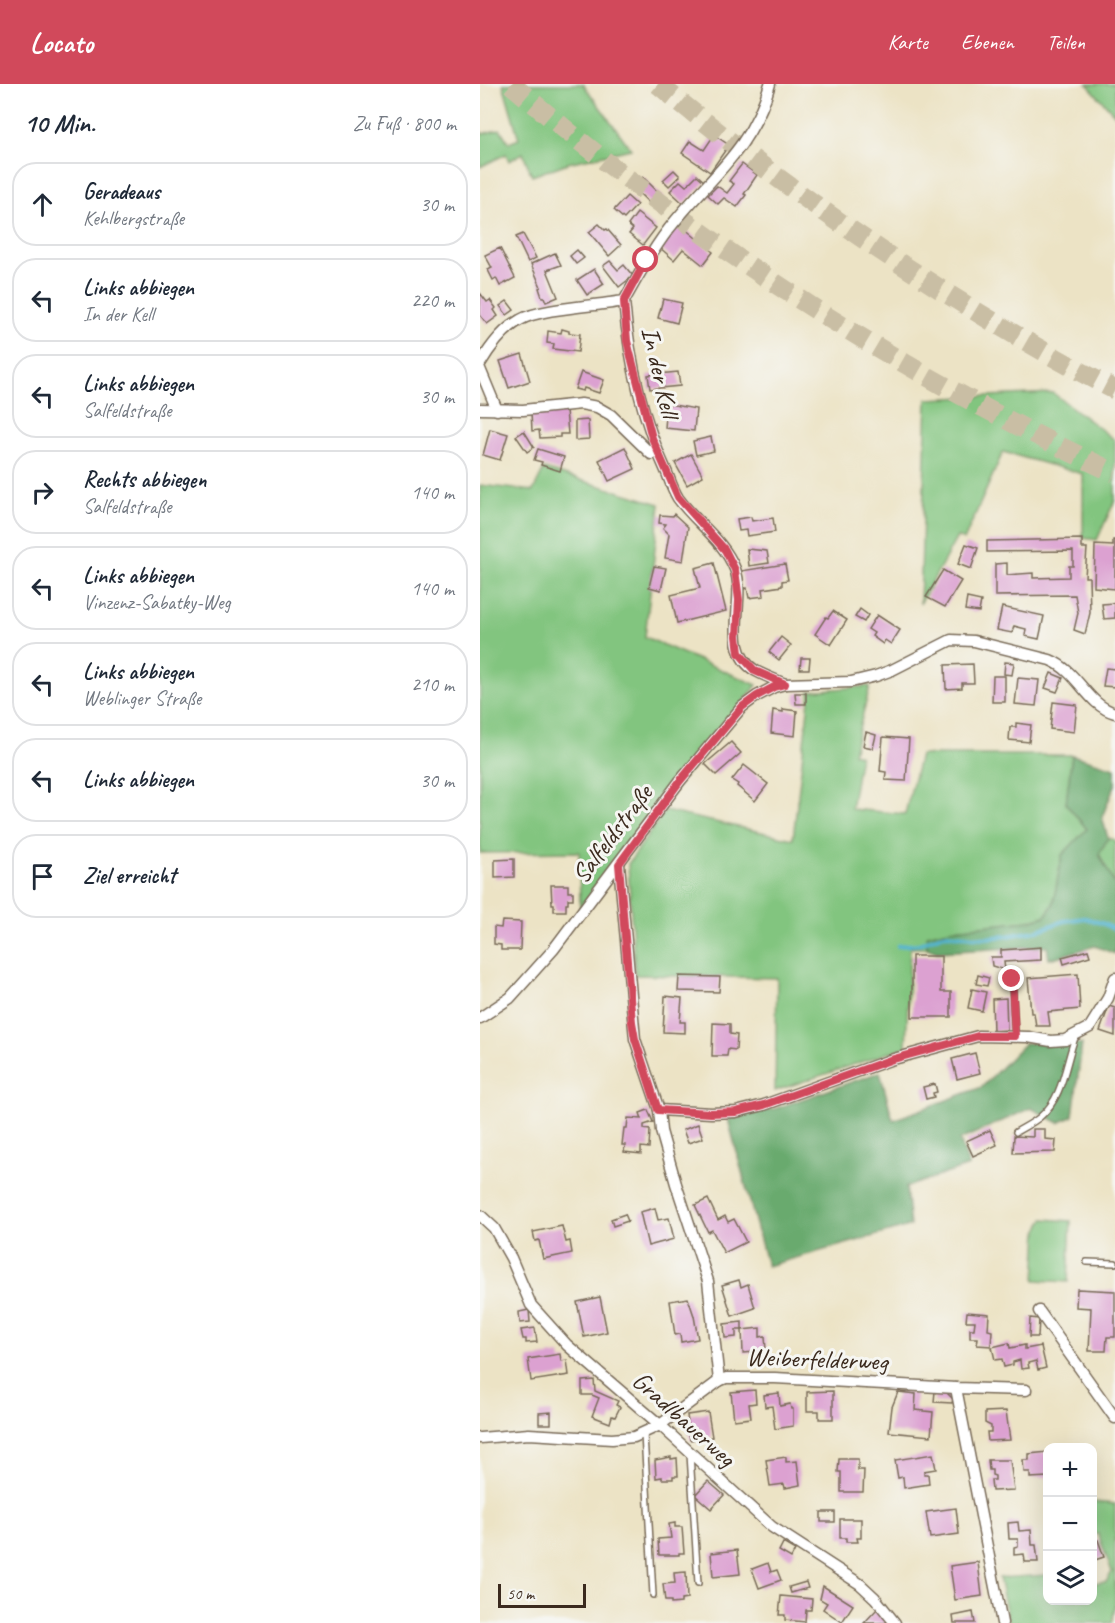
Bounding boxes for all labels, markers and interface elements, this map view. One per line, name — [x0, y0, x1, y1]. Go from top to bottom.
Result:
text: Locato — [30, 25, 93, 60]
text: Karte — [888, 29, 928, 55]
text: Ebenen — [961, 29, 1014, 55]
text: Teilen — [1047, 29, 1085, 55]
text: 10 Min. — [24, 107, 95, 140]
text: Zu Fuß · 800 m — [353, 111, 456, 136]
text: Geradeaus — [83, 178, 160, 206]
icon: ahead — [26, 188, 59, 221]
text: 30 m — [420, 192, 454, 217]
text: Kehlbergstraße — [83, 206, 184, 231]
route start — [632, 246, 658, 272]
text: Links abbiegen — [83, 274, 194, 302]
icon: left — [26, 284, 59, 317]
text: 220 m — [411, 288, 454, 313]
text: In der Kell — [83, 302, 154, 327]
street label: In der Kell — [634, 324, 687, 425]
text: Links abbiegen — [83, 370, 194, 398]
icon: left — [26, 380, 59, 413]
text: 30 m — [420, 384, 454, 409]
text: Salfeldstraße — [83, 398, 172, 423]
text: Rechts abbiegen — [83, 466, 206, 494]
icon: right — [26, 476, 59, 509]
text: 140 m — [411, 480, 454, 505]
text: Salfeldstraße — [83, 494, 172, 519]
text: Links abbiegen — [83, 562, 194, 590]
icon: left — [26, 572, 59, 605]
text: 140 m — [411, 576, 454, 601]
text: Vinzenz-Sabatky-Weg — [83, 590, 231, 615]
text: Links abbiegen — [83, 658, 194, 686]
icon: left — [26, 668, 59, 701]
text: 210 m — [411, 672, 454, 697]
text: Weblinger Straße — [83, 686, 201, 711]
icon: left — [26, 764, 59, 797]
text: Links abbiegen — [83, 766, 194, 794]
text: 30 m — [420, 768, 454, 793]
street label: Salfeldstraße — [564, 776, 661, 890]
icon: arrive — [26, 860, 59, 893]
text: Ziel erreicht — [83, 862, 176, 890]
route end — [998, 965, 1024, 991]
street label: Weiberfelderweg — [746, 1340, 890, 1378]
street label: Gradlbauerweg — [625, 1364, 744, 1475]
map controls — [1043, 1443, 1097, 1605]
button: + — [1043, 1443, 1097, 1497]
button: − — [1043, 1497, 1097, 1551]
button: layers — [1043, 1551, 1097, 1605]
scale bar — [498, 1581, 586, 1608]
text: 50 m — [507, 1584, 534, 1604]

